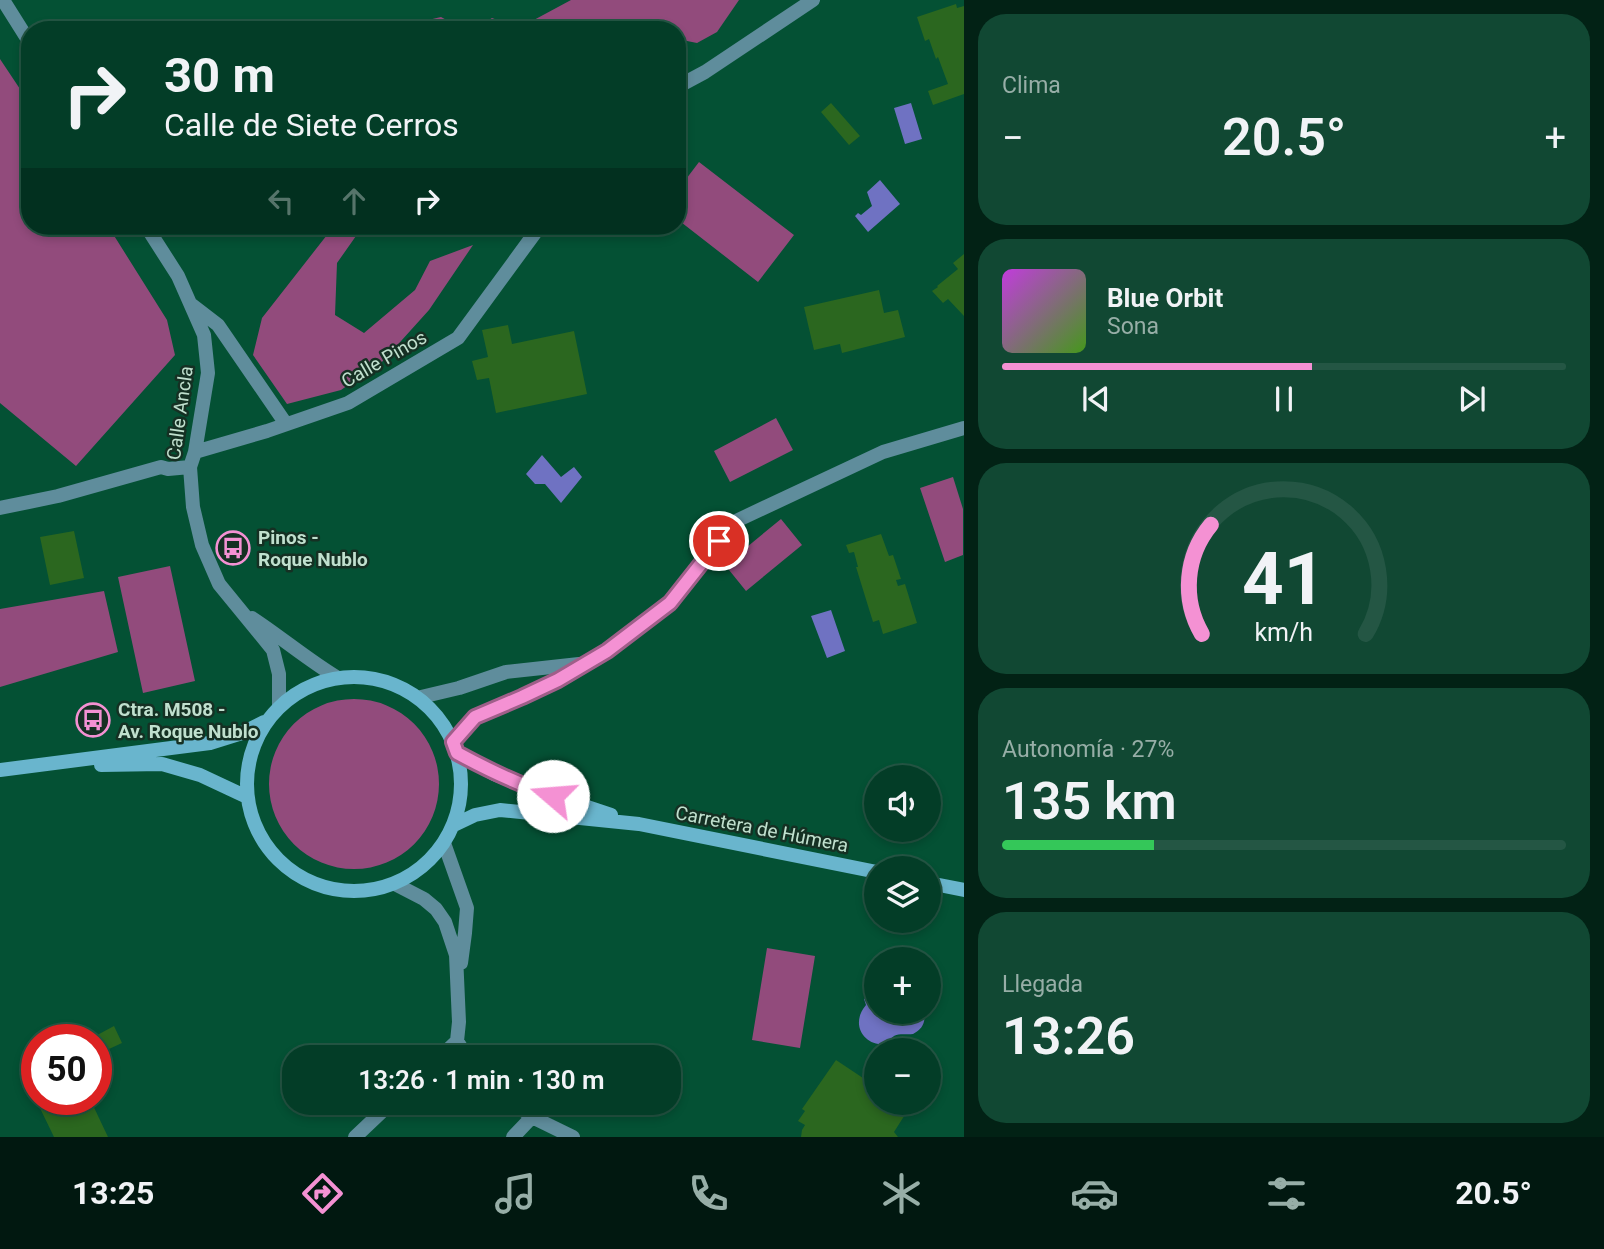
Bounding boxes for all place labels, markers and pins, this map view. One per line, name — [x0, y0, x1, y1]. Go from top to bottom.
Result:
pin — [689, 511, 749, 571]
place label: Pinos - Roque Nublo — [258, 526, 368, 571]
bus stop icon: Pinos - Roque Nublo — [214, 529, 252, 567]
place label: Ctra. M508 - Av. Roque Nublo — [118, 698, 259, 743]
bus stop icon: Ctra. M508 - Av. Roque Nublo — [74, 701, 112, 739]

